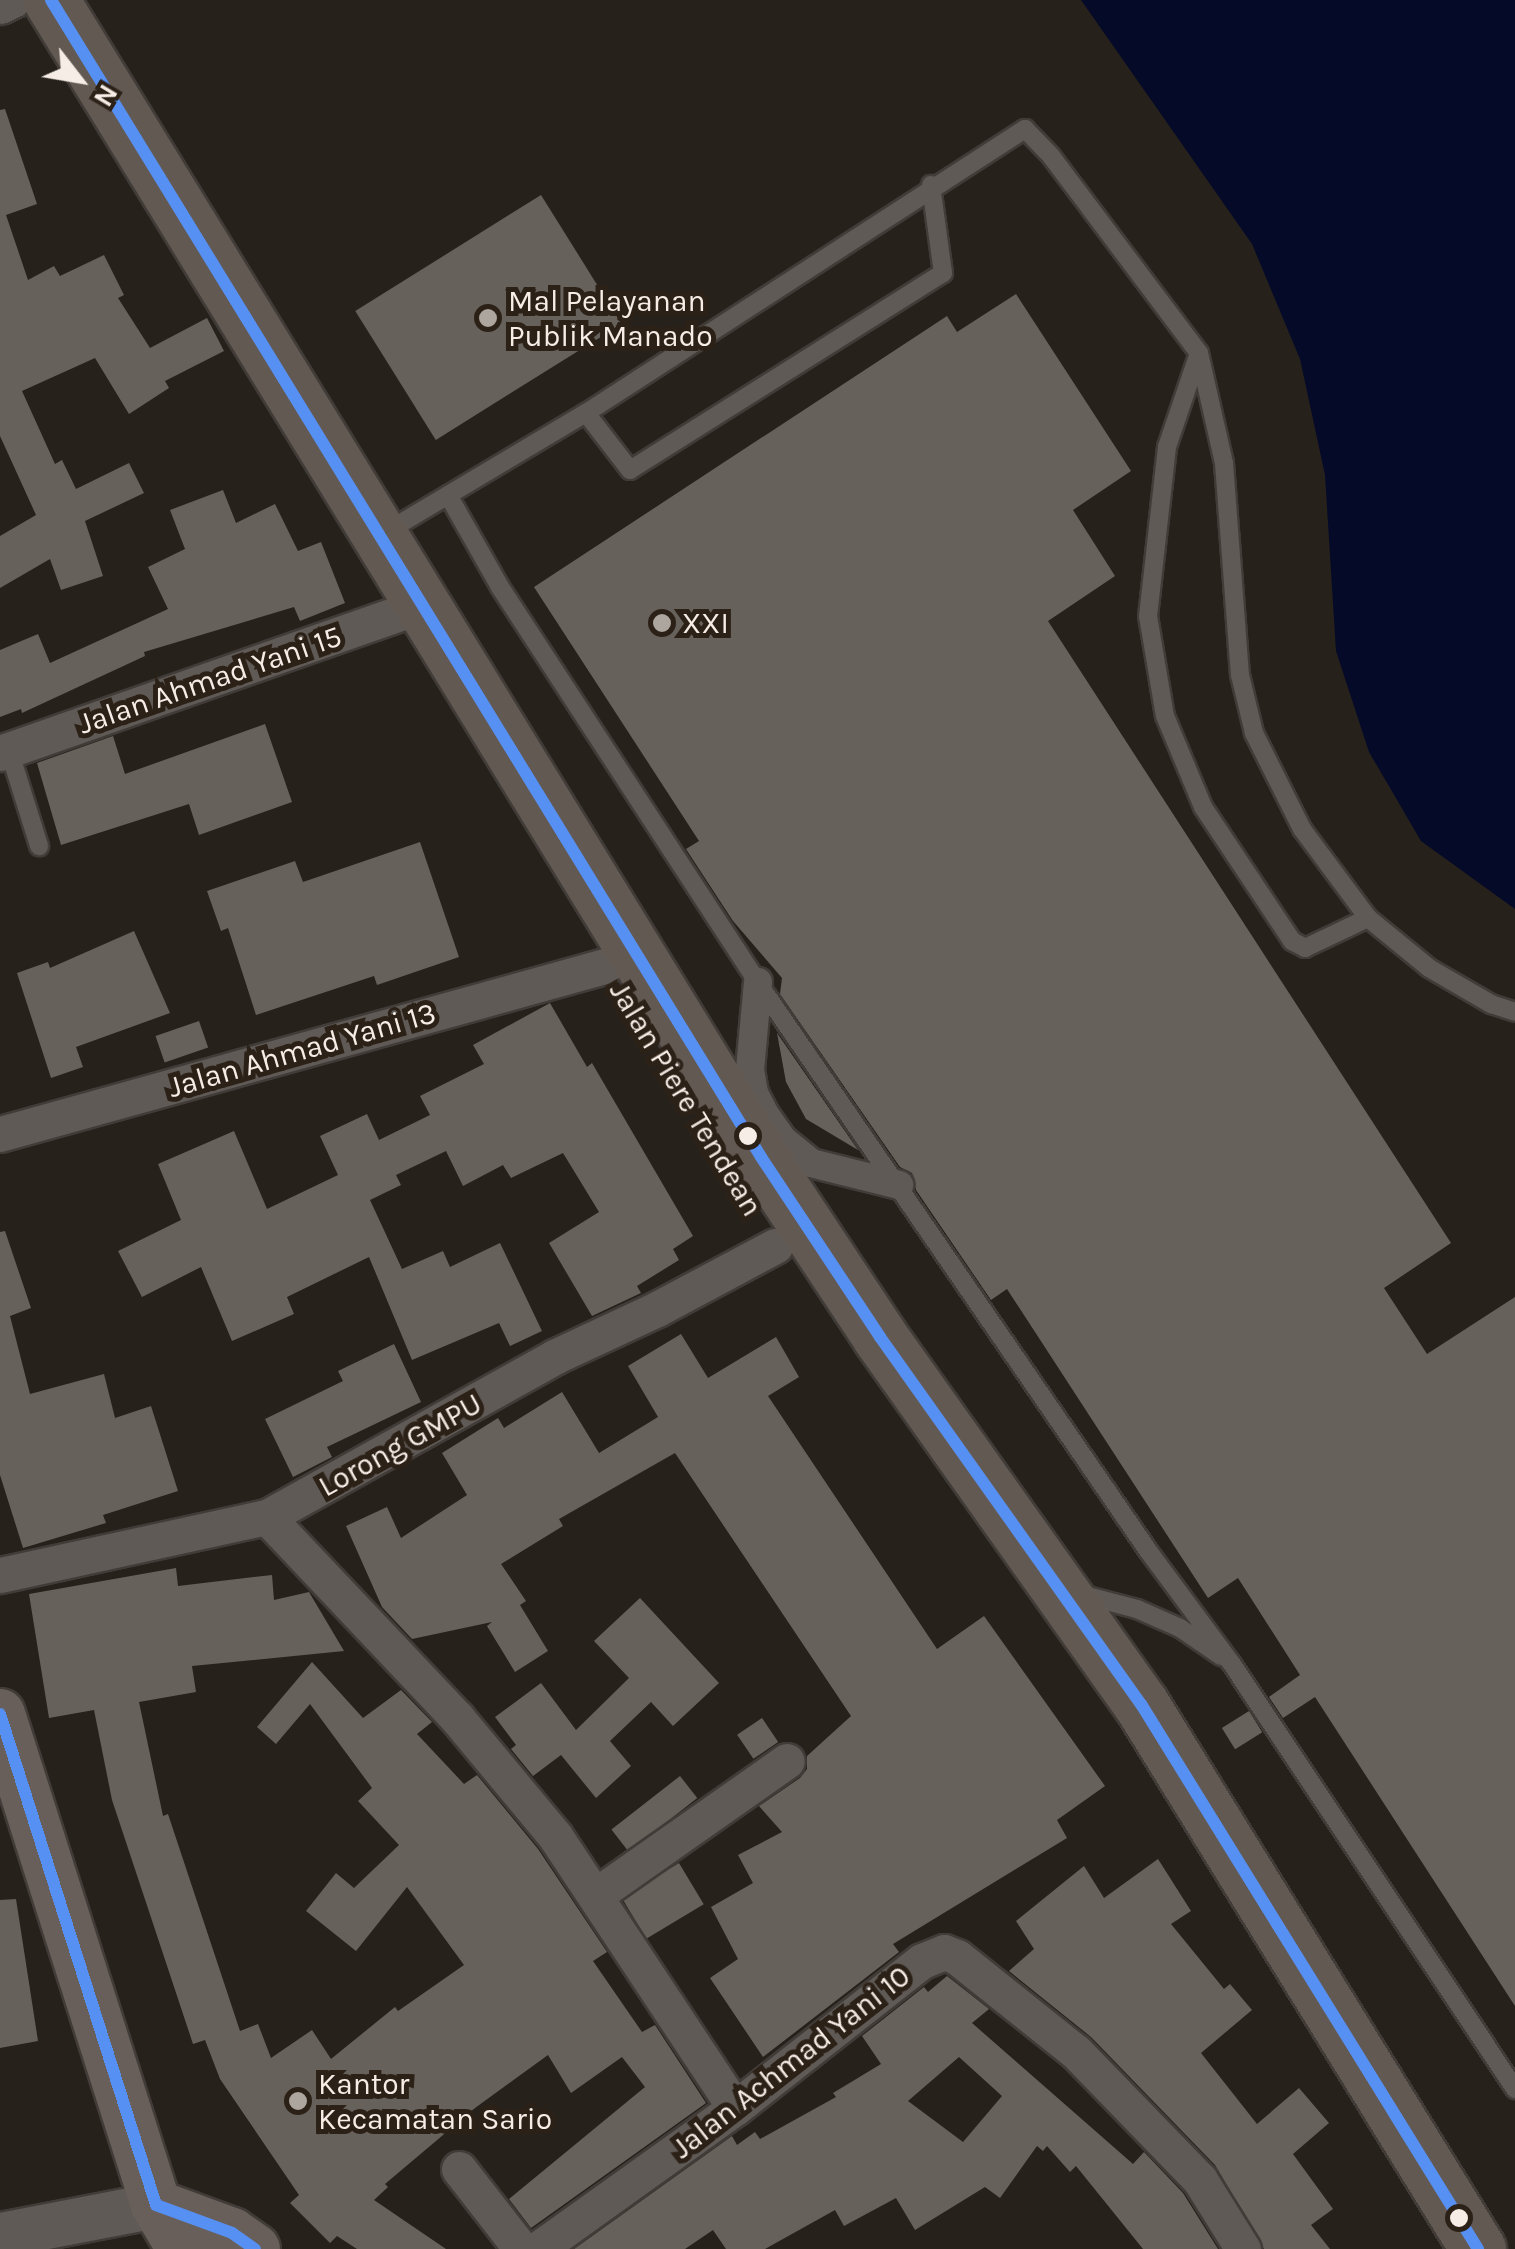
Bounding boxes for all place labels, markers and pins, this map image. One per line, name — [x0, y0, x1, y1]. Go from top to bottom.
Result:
place label: Mal Pelayanan Publik Manado — [508, 283, 713, 354]
marker: Mal Pelayanan Publik Manado — [477, 307, 499, 329]
place label: XXI — [682, 605, 729, 641]
marker: XXI — [651, 612, 673, 634]
unlabelled marker — [738, 1126, 758, 1146]
place label: Kantor Kecamatan Sario — [318, 2066, 552, 2136]
marker: Kantor Kecamatan Sario — [287, 2090, 309, 2112]
unlabelled marker — [1449, 2208, 1469, 2228]

